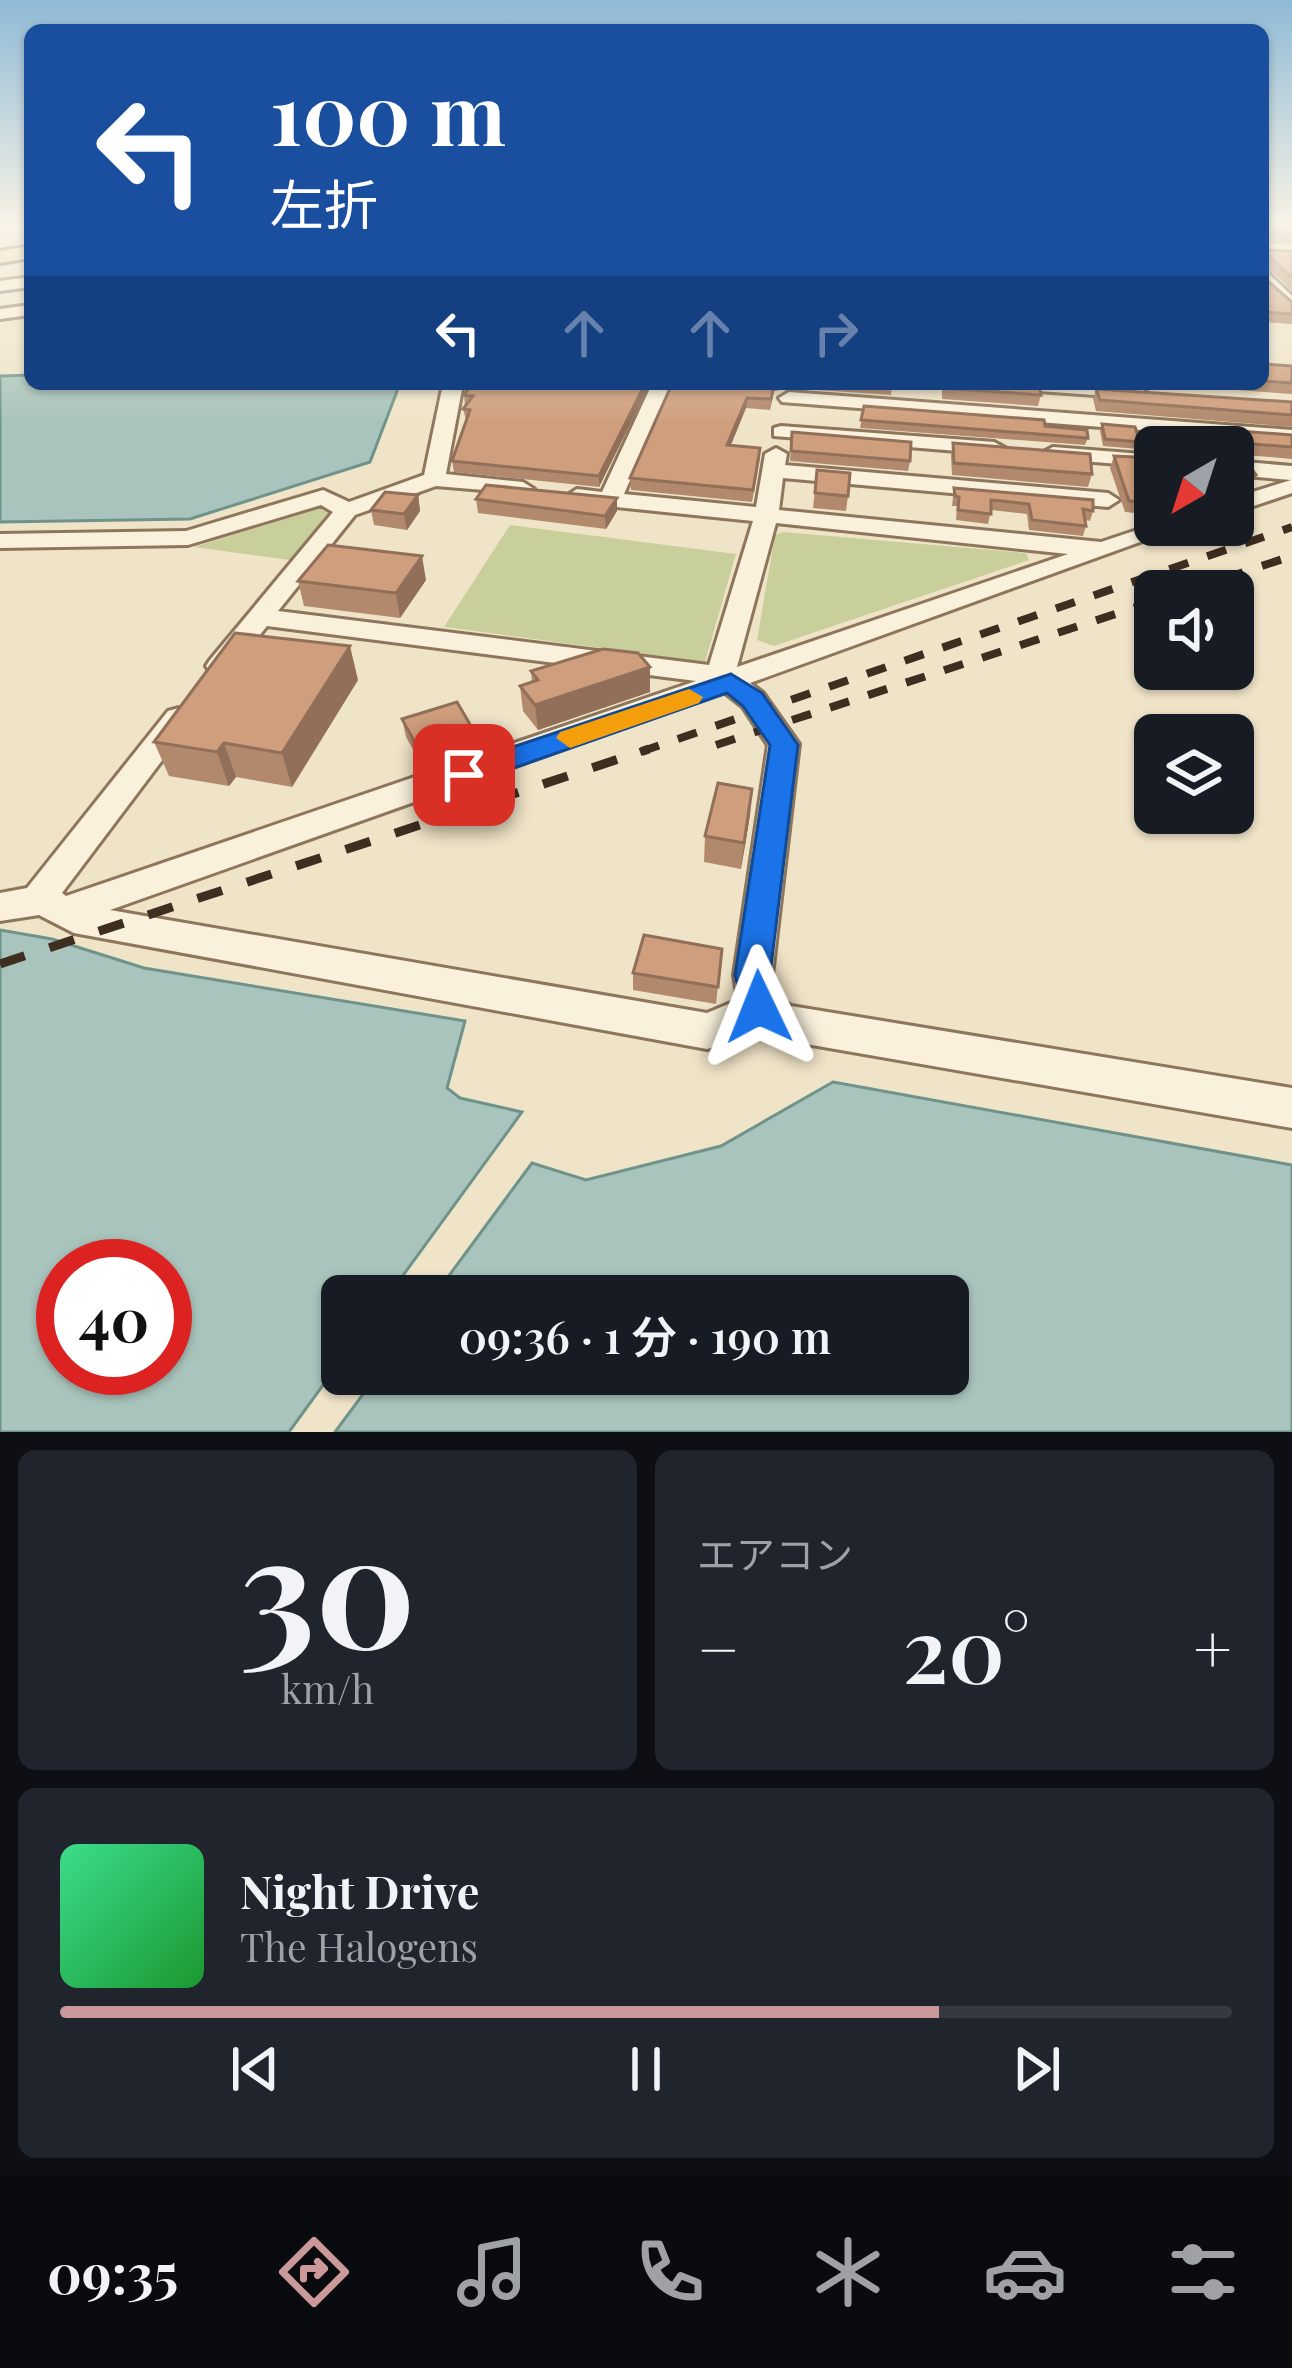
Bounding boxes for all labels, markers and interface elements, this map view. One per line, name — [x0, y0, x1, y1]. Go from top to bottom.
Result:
text: 100 m — [270, 55, 506, 167]
icon: left — [72, 72, 228, 228]
text: 左折 — [270, 167, 378, 239]
icon: left — [425, 300, 491, 366]
icon: ahead — [551, 300, 617, 366]
icon: ahead — [677, 300, 743, 366]
icon: right — [803, 300, 869, 366]
north arrow — [1134, 426, 1254, 546]
map controls — [1134, 426, 1254, 834]
button: sound — [1134, 570, 1254, 690]
button: layers — [1134, 714, 1254, 834]
pin — [413, 724, 515, 826]
icon: arrive — [431, 742, 497, 808]
position arrow — [696, 944, 822, 1070]
speed limit sign: 40 — [36, 1239, 192, 1395]
text: 09:36 · 1 分 · 190 m — [459, 1305, 831, 1365]
text: 30 — [239, 1480, 416, 1688]
text: エアコン — [697, 1527, 853, 1579]
text: 20° — [902, 1587, 1030, 1707]
text: − — [697, 1603, 740, 1691]
text: + — [1193, 1603, 1232, 1691]
text: km/h — [281, 1662, 374, 1714]
text: Night Drive — [240, 1860, 479, 1920]
text: The Halogens — [240, 1920, 478, 1972]
icon: previous — [222, 2036, 288, 2102]
icon: pause — [613, 2036, 679, 2102]
icon: next — [1004, 2036, 1070, 2102]
icon: directions — [272, 2230, 356, 2314]
icon: music — [450, 2230, 534, 2314]
icon: phone — [628, 2230, 712, 2314]
icon: climate — [806, 2230, 890, 2314]
icon: car — [983, 2230, 1067, 2314]
icon: filters — [1161, 2230, 1245, 2314]
text: 09:35 — [47, 2236, 178, 2308]

